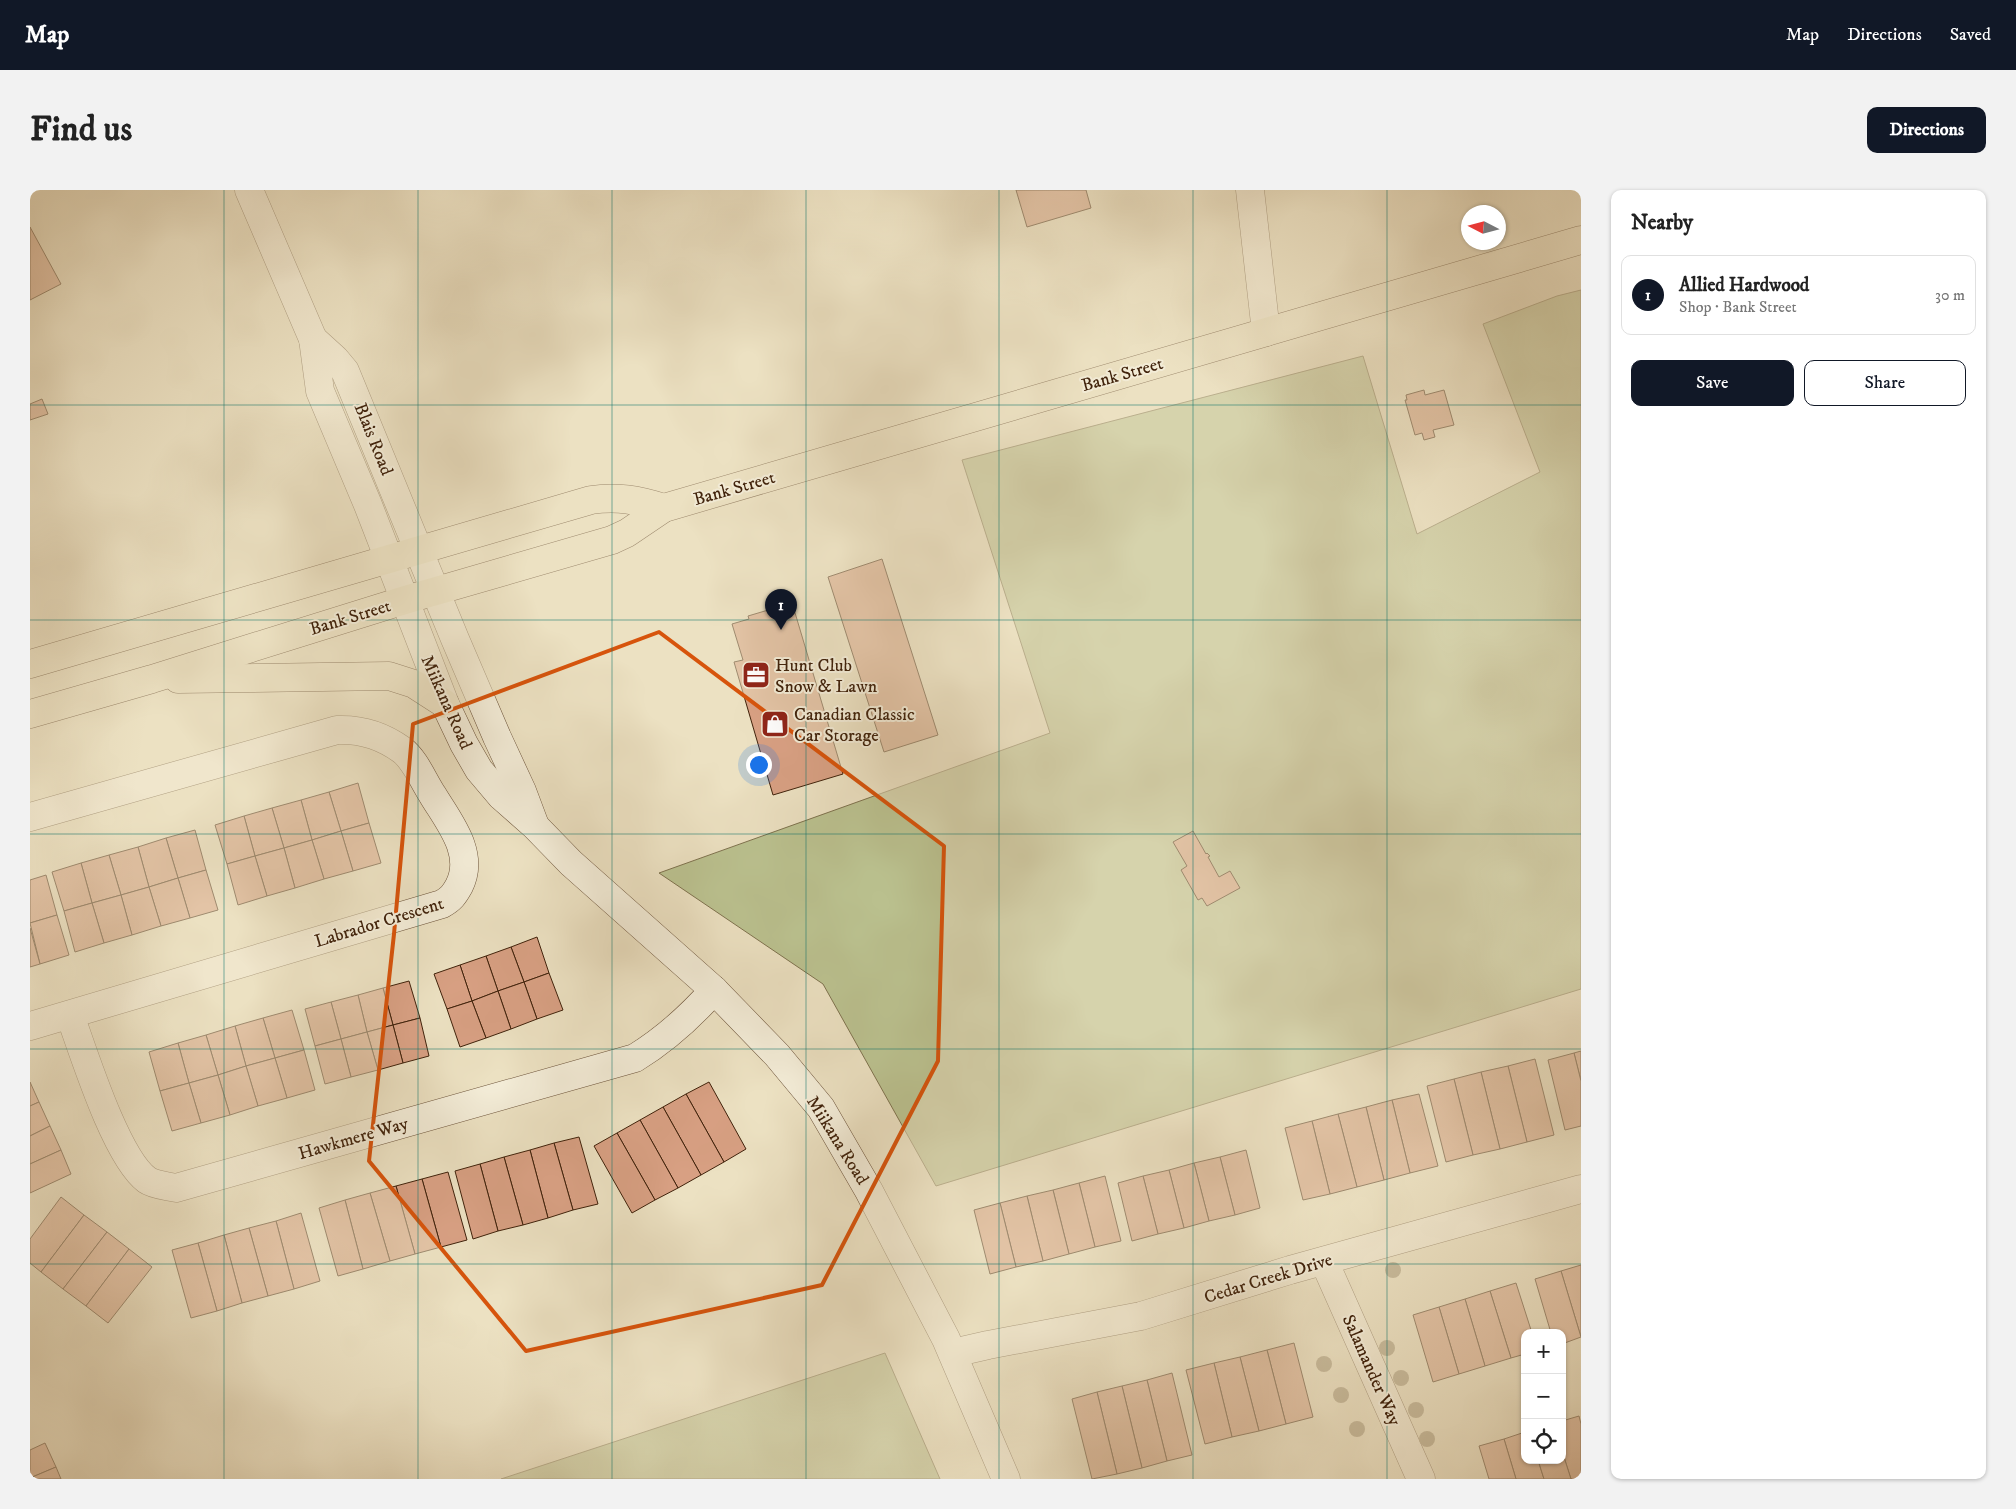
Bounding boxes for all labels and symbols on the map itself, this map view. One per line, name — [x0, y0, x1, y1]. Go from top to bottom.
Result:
north arrow — [1461, 205, 1506, 250]
street label: Bank Street — [1079, 353, 1166, 397]
street label: Blais Road — [349, 400, 398, 479]
street label: Bank Street — [691, 467, 778, 511]
pin: 1 — [765, 589, 797, 630]
street label: Bank Street — [307, 595, 394, 641]
street label: Miikana Road — [416, 652, 477, 753]
place label: Hunt Club Snow & Lawn — [775, 655, 878, 698]
office icon: Hunt Club Snow & Lawn — [741, 660, 771, 690]
place label: Canadian Classic Car Storage — [794, 704, 915, 747]
shop icon: Canadian Classic Car Storage — [760, 709, 790, 739]
your location — [746, 752, 772, 778]
street label: Labrador Crescent — [312, 893, 447, 953]
street label: Miikana Road — [801, 1092, 873, 1189]
street label: Hawkmere Way — [296, 1113, 411, 1165]
street label: Cedar Creek Drive — [1202, 1249, 1335, 1309]
street label: Salamander Way — [1337, 1311, 1406, 1430]

